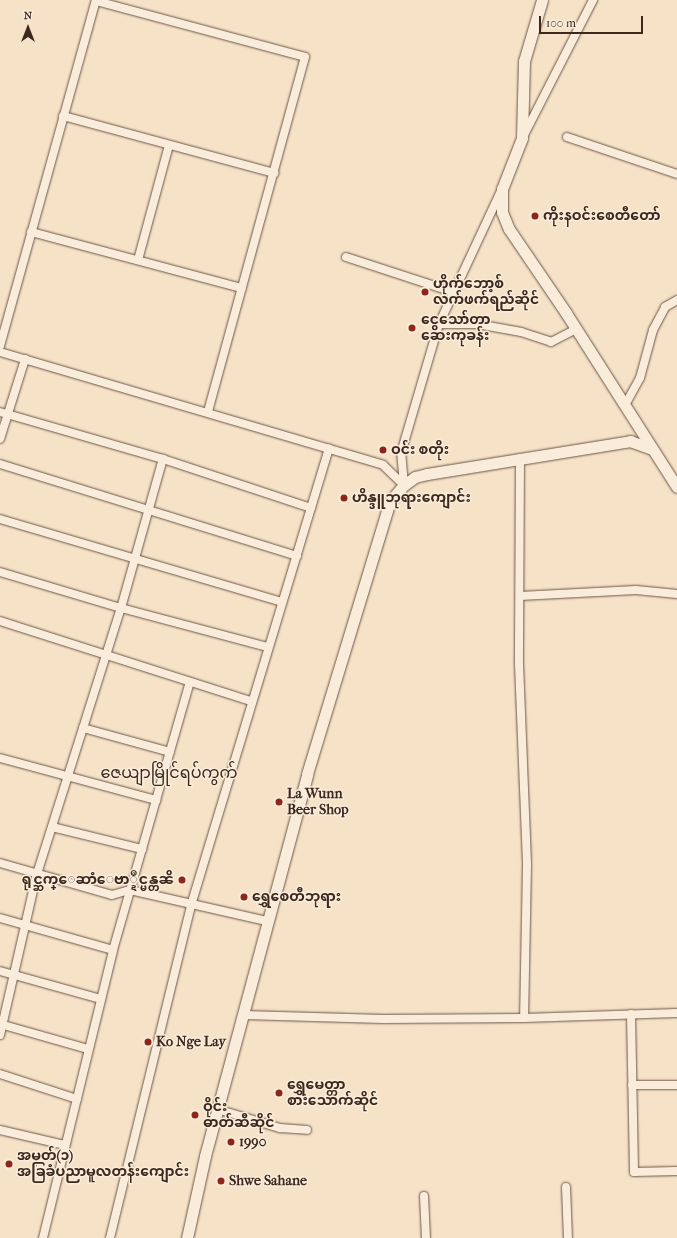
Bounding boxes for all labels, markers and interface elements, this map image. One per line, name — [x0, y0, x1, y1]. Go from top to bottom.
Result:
north arrow — [8, 8, 48, 48]
scale bar — [541, 8, 645, 34]
text: N — [24, 9, 32, 22]
text: 100 m — [546, 16, 576, 30]
place label: ကိုးနဝင်းစေတီတော် — [543, 208, 660, 224]
marker: ကိုးနဝင်းစေတီတော် — [530, 211, 540, 221]
place label: ဟိုက်ဘော့စ် လက်ဖက်ရည်ဆိုင် — [433, 276, 539, 308]
marker: ဟိုက်ဘော့စ် လက်ဖက်ရည်ဆိုင် — [420, 287, 430, 297]
place label: ငွေသော်တာ ဆေးကုခန်း — [421, 312, 490, 344]
marker: ငွေသော်တာ ဆေးကုခန်း — [406, 322, 418, 334]
place label: ဝင်း စတိုး — [391, 442, 449, 458]
marker: ဝင်း စတိုး — [378, 445, 388, 455]
place label: ဟိန္ဒူဘုရားကျောင်း — [352, 490, 471, 506]
marker: ဟိန္ဒူဘုရားကျောင်း — [339, 493, 349, 503]
district label: ဇေယျာမြိုင်ရပ်ကွက် — [100, 763, 238, 783]
place label: La Wunn Beer Shop — [287, 786, 349, 818]
marker: La Wunn Beer Shop — [274, 797, 284, 807]
place label: ရုင္ဆက္ေဆာံေဗာ္ဍဳင္မန္တၼိ — [22, 872, 174, 888]
marker: ရုင္ဆက္ေဆာံေဗာ္ဍဳင္မန္တၼိ — [177, 875, 187, 885]
place label: ရွှေစေတီဘုရား — [252, 889, 341, 905]
marker: ရွှေစေတီဘုရား — [239, 892, 249, 902]
place label: Ko Nge Lay — [156, 1034, 226, 1050]
marker: Ko Nge Lay — [143, 1037, 153, 1047]
place label: ရွှေမေတ္တာ စားသောက်ဆိုင် — [287, 1077, 378, 1110]
marker: ရွှေမေတ္တာ စားသောက်ဆိုင် — [274, 1088, 284, 1098]
place label: ဝိုင်း ဓာတ်ဆီဆိုင် — [203, 1099, 274, 1132]
marker: ဝိုင်း ဓာတ်ဆီဆိုင် — [190, 1110, 200, 1120]
place label: 1990 — [239, 1134, 266, 1150]
marker: 1990 — [226, 1137, 236, 1147]
place label: အမှတ်(၁) အခြခံပညာမူလတန်းကျောင်း — [17, 1148, 189, 1180]
marker: အမှတ်(၁) အခြခံပညာမူလတန်းကျောင်း — [4, 1159, 14, 1169]
place label: Shwe Sahane — [229, 1173, 307, 1189]
marker: Shwe Sahane — [216, 1176, 226, 1186]

